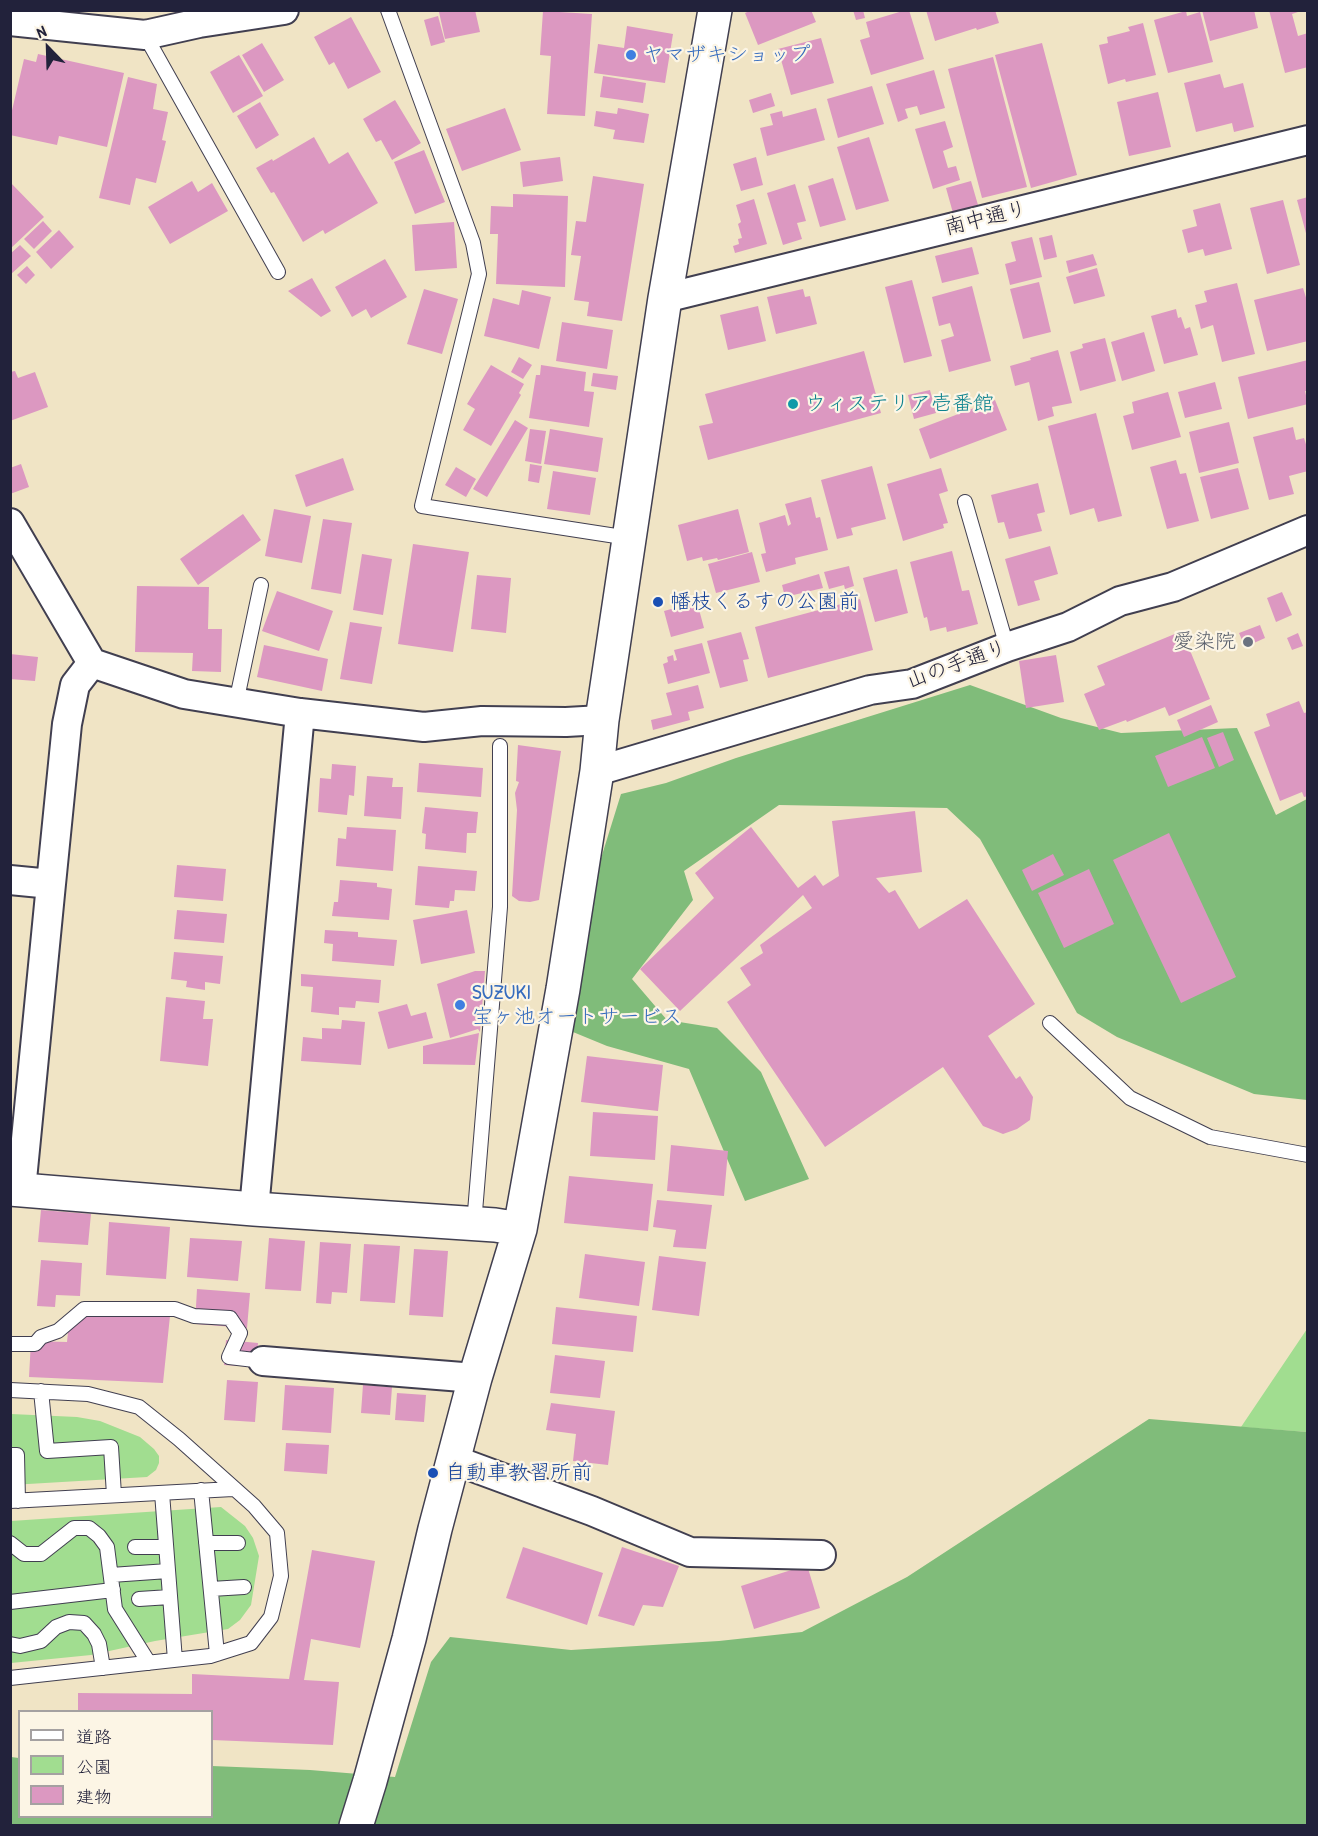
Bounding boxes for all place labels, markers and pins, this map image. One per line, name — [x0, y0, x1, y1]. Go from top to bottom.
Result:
place label: ヤマザキショップ — [643, 42, 811, 68]
marker: ヤマザキショップ — [624, 48, 638, 62]
place label: ウィステリア壱番館 — [805, 391, 994, 417]
marker: ウィステリア壱番館 — [786, 397, 800, 411]
place label: 幡枝くるすの公園前 — [670, 589, 859, 615]
marker: 幡枝くるすの公園前 — [651, 595, 665, 609]
place label: 愛染院 — [1173, 629, 1236, 655]
marker: 愛染院 — [1241, 635, 1255, 649]
place label: SUZUKI 宝ヶ池オートサービス — [472, 980, 682, 1030]
marker: SUZUKI 宝ヶ池オートサービス — [453, 998, 467, 1012]
place label: 自動車教習所前 — [445, 1460, 592, 1486]
marker: 自動車教習所前 — [426, 1466, 440, 1480]

